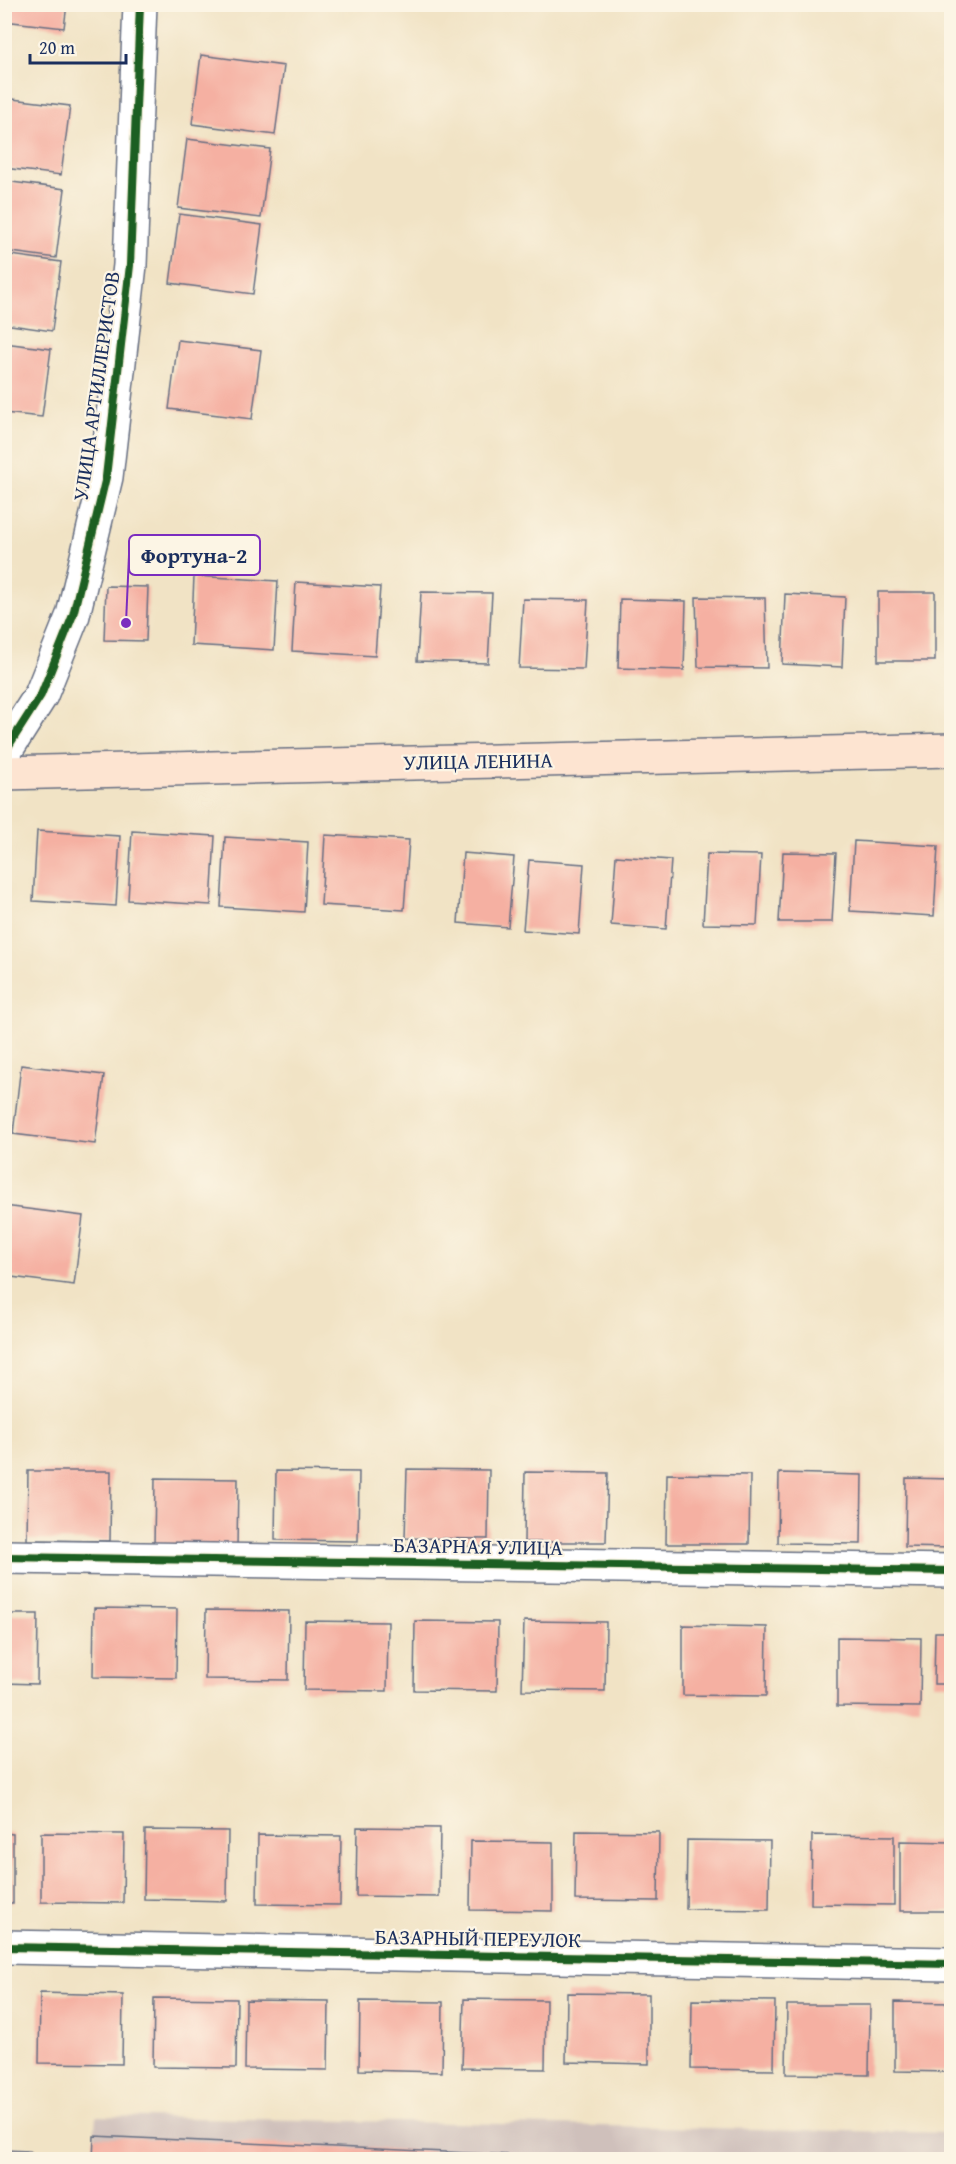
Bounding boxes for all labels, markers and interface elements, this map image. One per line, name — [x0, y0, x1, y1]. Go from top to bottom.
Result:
scale bar — [30, 27, 126, 65]
text: 20 m — [39, 34, 75, 61]
street label: УЛИЦА АРТИЛЛЕРИСТОВ — [65, 269, 127, 503]
callout: Фортуна-2 — [129, 535, 260, 575]
text: Фортуна-2 — [141, 539, 247, 571]
street label: УЛИЦА ЛЕНИНА — [403, 744, 553, 778]
street label: БАЗАРНАЯ УЛИЦА — [393, 1529, 563, 1563]
street label: БАЗАРНЫЙ ПЕРЕУЛОК — [375, 1921, 582, 1955]

